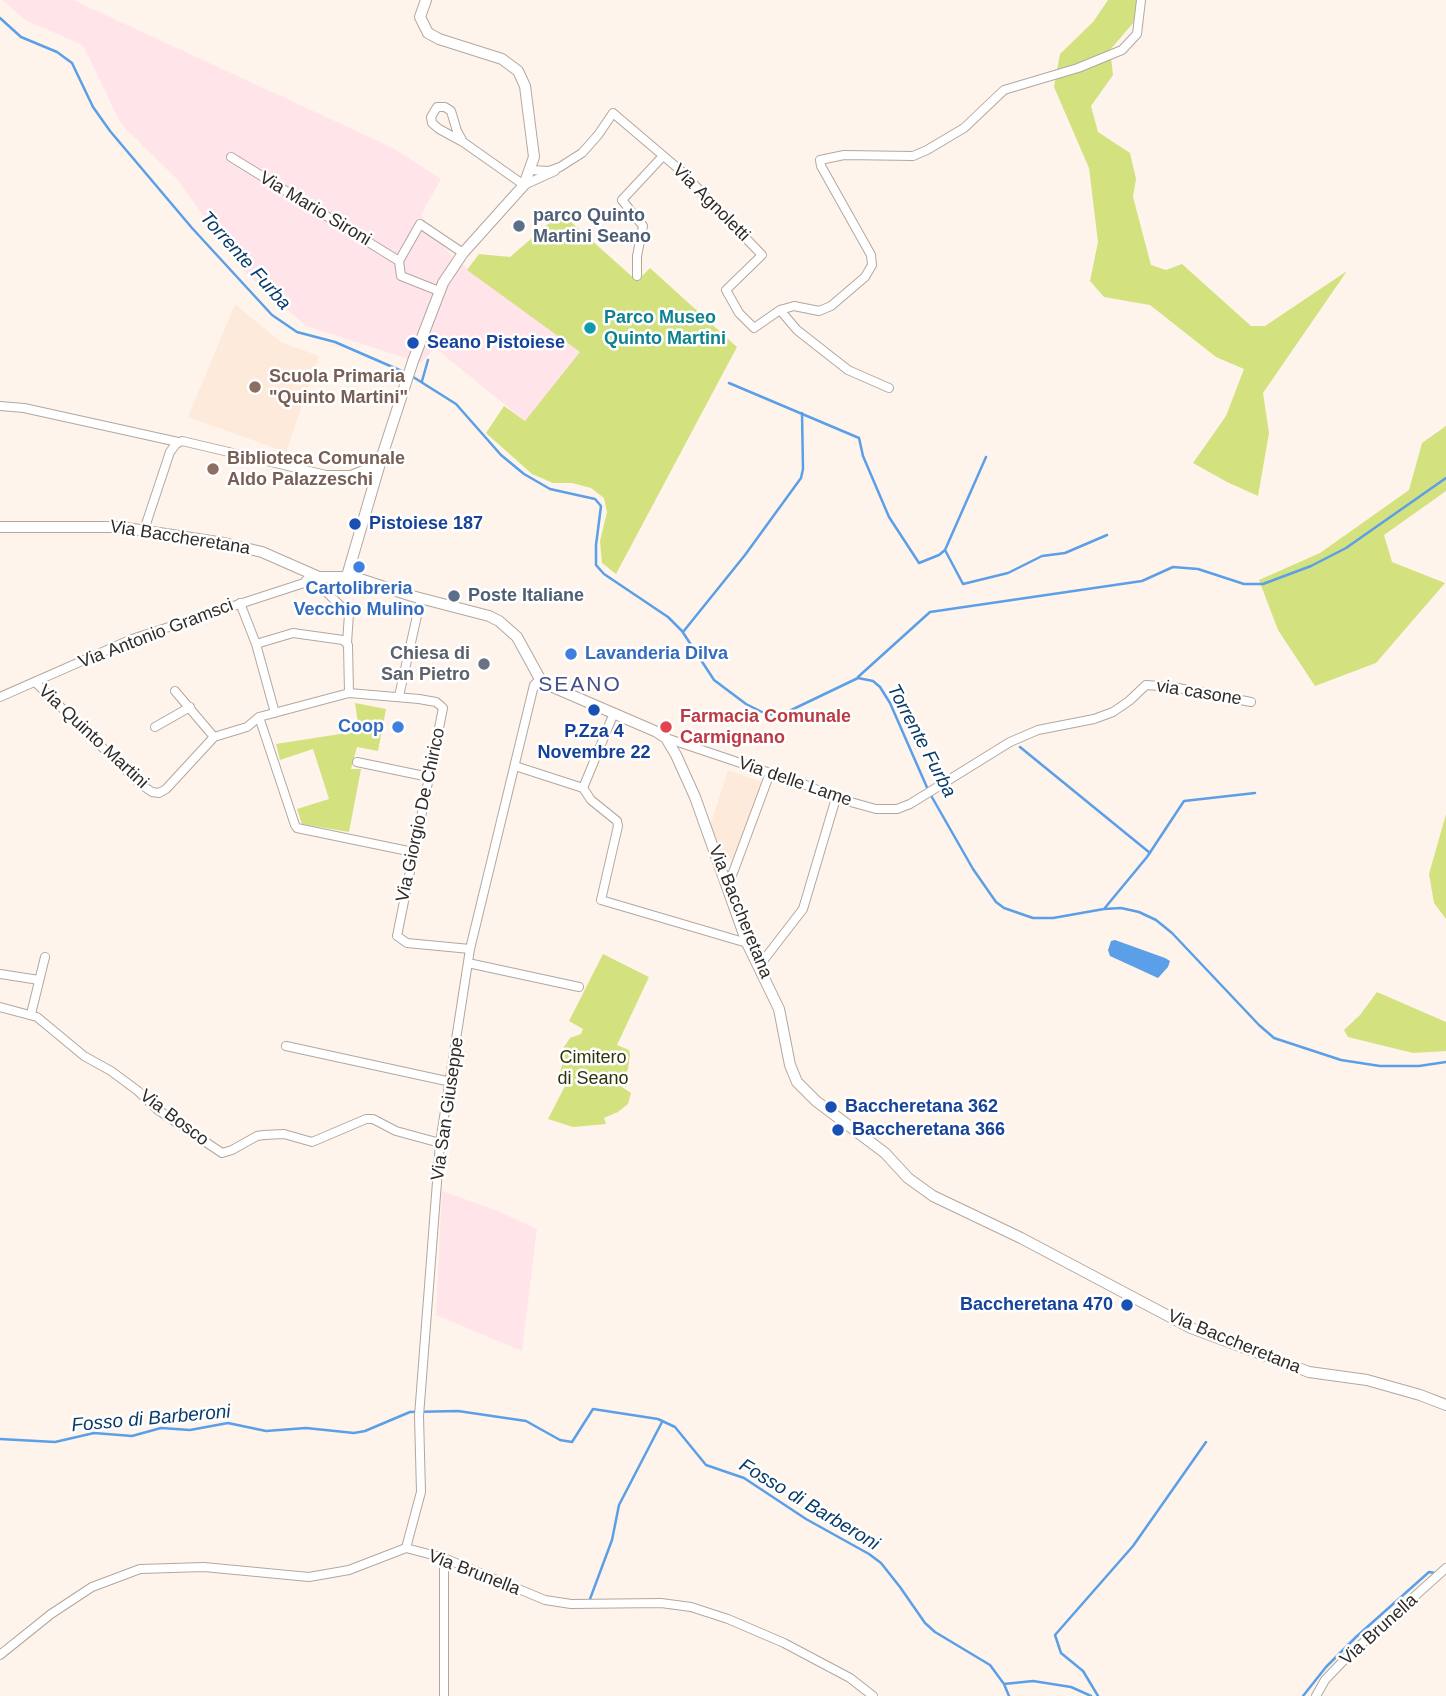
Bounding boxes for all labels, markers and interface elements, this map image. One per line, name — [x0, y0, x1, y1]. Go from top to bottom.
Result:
street label: Via Agnoletti — [668, 160, 754, 246]
street label: Via Mario Sironi — [255, 167, 375, 251]
place label: parco Quinto Martini Seano — [533, 205, 651, 248]
water label: Torrente Furba — [195, 207, 295, 315]
marker: parco Quinto Martini Seano — [511, 218, 527, 234]
place label: Parco Museo Quinto Martini — [604, 307, 726, 350]
marker: Parco Museo Quinto Martini — [582, 320, 598, 336]
place label: Seano Pistoiese — [427, 332, 565, 354]
marker: Seano Pistoiese — [405, 335, 421, 351]
place label: Scuola Primaria "Quinto Martini" — [269, 366, 408, 408]
marker: Scuola Primaria "Quinto Martini" — [247, 379, 263, 395]
place label: Biblioteca Comunale Aldo Palazzeschi — [227, 448, 405, 490]
marker: Biblioteca Comunale Aldo Palazzeschi — [205, 461, 221, 477]
place label: Pistoiese 187 — [369, 513, 483, 535]
street label: Via Baccheretana — [108, 516, 252, 560]
marker: Pistoiese 187 — [347, 516, 363, 532]
marker: Cartolibreria Vecchio Mulino — [351, 559, 367, 575]
place label: Cartolibreria Vecchio Mulino — [293, 578, 425, 620]
place label: Poste Italiane — [468, 585, 584, 607]
marker: Poste Italiane — [446, 588, 462, 604]
street label: Via Antonio Gramsci — [76, 595, 236, 673]
place label: Chiesa di San Pietro — [381, 643, 470, 686]
place label: Lavanderia Dilva — [585, 643, 728, 665]
marker: Lavanderia Dilva — [563, 646, 579, 662]
marker: Chiesa di San Pietro — [476, 656, 492, 672]
district label: SEANO — [539, 672, 621, 698]
street label: via casone — [1155, 676, 1243, 710]
street label: Via Quinto Martini — [33, 680, 153, 794]
water label: Torrente Furba — [882, 680, 960, 802]
marker: P.Zza 4 Novembre 22 — [586, 702, 602, 718]
place label: Farmacia Comunale Carmignano — [680, 706, 851, 748]
place label: Coop — [338, 716, 384, 738]
marker: Coop — [390, 719, 406, 735]
marker: Farmacia Comunale Carmignano — [658, 719, 674, 735]
place label: P.Zza 4 Novembre 22 — [537, 721, 651, 764]
street label: Via Giorgio De Chirico — [392, 726, 450, 904]
street label: Via delle Lame — [735, 752, 855, 812]
street label: Via Baccheretana — [703, 842, 777, 982]
street label: Via San Giuseppe — [427, 1036, 469, 1182]
park label: Cimitero di Seano — [557, 1047, 629, 1090]
street label: Via Bosco — [135, 1085, 213, 1151]
place label: Baccheretana 362 — [845, 1096, 998, 1118]
marker: Baccheretana 362 — [823, 1099, 839, 1115]
place label: Baccheretana 366 — [852, 1119, 1005, 1141]
marker: Baccheretana 366 — [830, 1122, 846, 1138]
place label: Baccheretana 470 — [960, 1294, 1113, 1316]
marker: Baccheretana 470 — [1119, 1297, 1135, 1313]
street label: Via Baccheretana — [1164, 1305, 1304, 1379]
water label: Fosso di Barberoni — [71, 1401, 231, 1437]
water label: Fosso di Barberoni — [735, 1454, 883, 1556]
street label: Via Brunella — [425, 1546, 523, 1600]
street label: Via Brunella — [1336, 1590, 1422, 1670]

